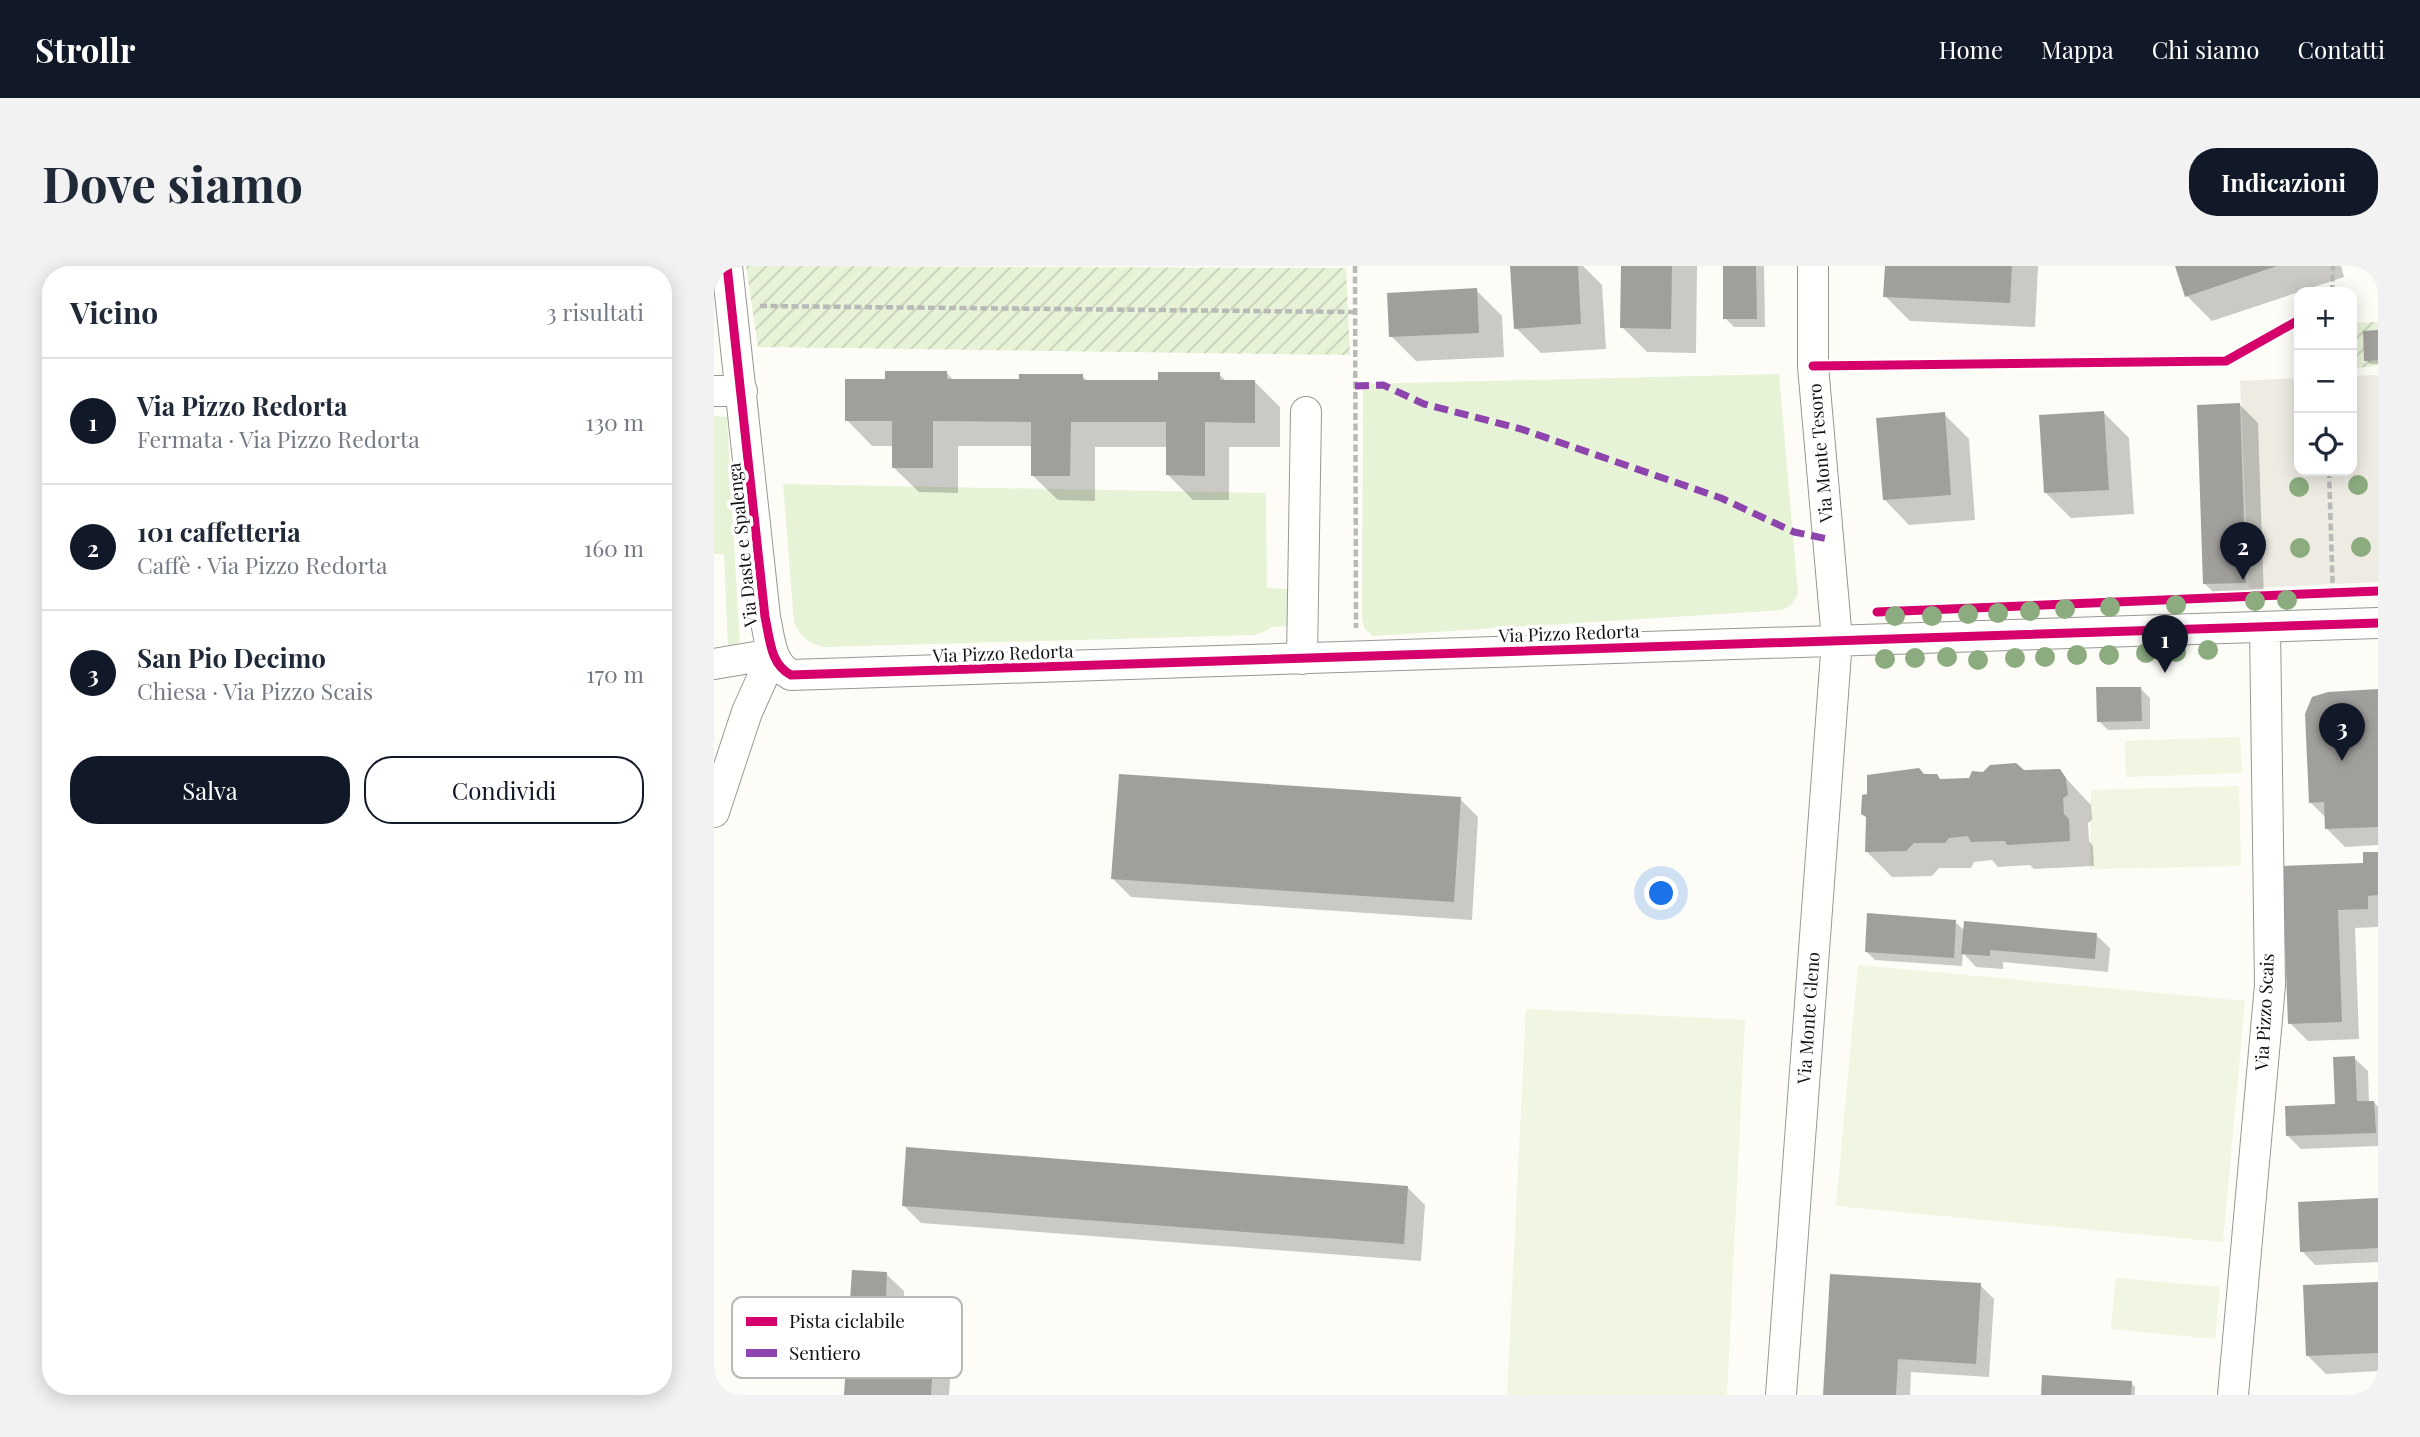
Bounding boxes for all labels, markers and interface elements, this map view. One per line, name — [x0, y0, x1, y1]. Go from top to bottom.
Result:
text: Strollr — [35, 27, 135, 71]
text: Home — [1939, 33, 2003, 65]
text: Mappa — [2041, 33, 2114, 65]
text: Chi siamo — [2152, 33, 2259, 65]
text: Contatti — [2297, 33, 2385, 65]
button: Indicazioni — [2189, 148, 2378, 216]
text: Dove siamo — [42, 150, 303, 215]
map controls — [2294, 287, 2357, 476]
button: + — [2294, 287, 2357, 350]
text: Vicino — [70, 292, 158, 332]
text: 3 risultati — [546, 296, 644, 327]
button: − — [2294, 350, 2357, 413]
street label: Via Monte Tesoro — [1802, 382, 1838, 525]
text: Via Pizzo Redorta — [137, 388, 348, 423]
text: 1 — [89, 406, 97, 437]
text: 130 m — [586, 406, 644, 437]
button: locate — [2294, 413, 2357, 476]
text: Fermata · Via Pizzo Redorta — [137, 423, 420, 454]
street label: Via Daste e Spalenga — [721, 462, 763, 629]
text: 101 caffetteria — [137, 514, 301, 549]
pin: 2 — [2220, 522, 2266, 580]
text: 2 — [87, 532, 99, 563]
text: 160 m — [584, 532, 644, 563]
text: Caffè · Via Pizzo Redorta — [137, 549, 388, 580]
pin: 1 — [2142, 615, 2188, 673]
street label: Via Pizzo Redorta — [1497, 619, 1640, 647]
street label: Via Pizzo Redorta — [931, 639, 1074, 667]
text: San Pio Decimo — [137, 640, 326, 675]
text: 3 — [87, 658, 99, 689]
text: 170 m — [586, 658, 644, 689]
text: Chiesa · Via Pizzo Scais — [137, 675, 373, 706]
pin: 3 — [2319, 703, 2365, 761]
button: Salva — [70, 756, 350, 824]
button: Condividi — [364, 756, 644, 824]
your location — [1644, 876, 1678, 910]
street label: Via Monte Gleno — [1791, 951, 1825, 1086]
street label: Via Pizzo Scais — [2249, 953, 2279, 1072]
legend — [732, 1297, 962, 1378]
text: Pista ciclabile — [789, 1307, 905, 1333]
text: Sentiero — [789, 1339, 861, 1365]

